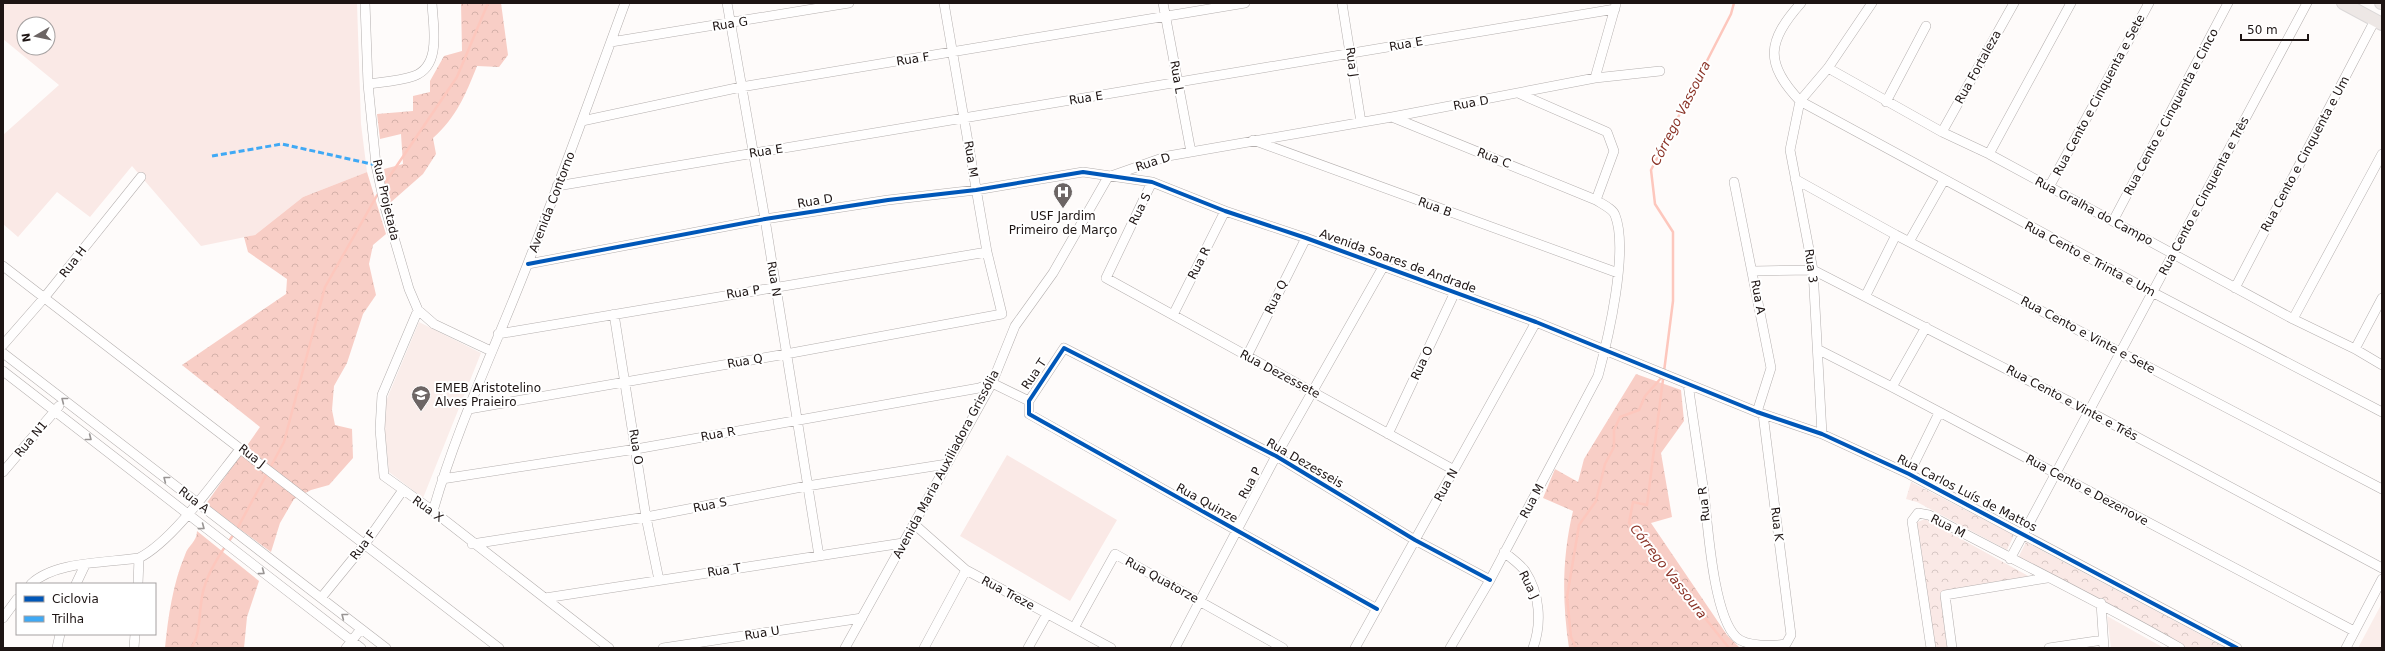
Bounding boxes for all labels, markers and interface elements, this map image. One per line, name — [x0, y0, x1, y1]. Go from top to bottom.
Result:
street label: Rua Cento e Cinquenta e Sete — [2050, 12, 2148, 178]
street label: Rua G — [711, 14, 749, 34]
north arrow — [16, 16, 56, 56]
scale bar — [2241, 16, 2308, 42]
text: 50 m — [2247, 23, 2278, 37]
street label: Rua Cento e Cinquenta e Cinco — [2121, 26, 2221, 198]
street label: Rua Fortaleza — [1952, 28, 2004, 106]
text: N — [19, 32, 34, 43]
street label: Rua E — [1388, 34, 1424, 54]
street label: Rua J — [1343, 46, 1361, 78]
street label: Rua F — [895, 49, 931, 69]
street label: Rua L — [1167, 59, 1187, 95]
water label: Córrego Vassoura — [1648, 59, 1713, 168]
street label: Rua Cento e Cinquenta e Um — [2258, 74, 2352, 234]
street label: Rua E — [1068, 88, 1104, 108]
street label: Rua D — [1452, 93, 1490, 113]
street label: Rua Cento e Cinquenta e Três — [2156, 114, 2252, 278]
street label: Rua M — [961, 140, 981, 178]
street label: Rua E — [748, 141, 784, 161]
street label: Rua C — [1475, 145, 1513, 171]
street label: Avenida Contorno — [526, 150, 578, 254]
street label: Rua D — [1134, 150, 1172, 174]
street label: Rua Projetada — [370, 158, 402, 242]
street label: Rua Gralha do Campo — [2033, 174, 2155, 248]
hospital icon: USF Jardim Primeiro de Março — [1052, 181, 1074, 209]
street label: Rua D — [796, 191, 834, 211]
street label: Rua S — [1126, 191, 1154, 227]
street label: Rua B — [1416, 194, 1454, 220]
place label: USF Jardim Primeiro de Março — [1009, 209, 1117, 237]
street label: Rua Cento e Trinta e Um — [2022, 219, 2158, 299]
street label: Avenida Soares de Andrade — [1318, 226, 1478, 296]
street label: Rua H — [57, 244, 89, 280]
street label: Rua R — [1185, 244, 1213, 282]
street label: Rua 3 — [1802, 248, 1820, 284]
street label: Rua N — [764, 260, 784, 298]
street label: Rua Q — [1262, 278, 1290, 316]
street label: Rua A — [1748, 279, 1768, 316]
street label: Rua P — [725, 282, 761, 302]
street label: Rua Cento e Vinte e Sete — [2018, 294, 2158, 376]
street label: Rua O — [1408, 344, 1436, 382]
street label: Rua Dezessete — [1237, 347, 1323, 401]
street label: Rua Q — [726, 351, 764, 371]
street label: Rua T — [1019, 355, 1050, 392]
street label: Rua Cento e Vinte e Três — [2004, 362, 2140, 444]
street label: Avenida Maria Auxiliadora Grissólia — [890, 367, 1002, 561]
place label: EMEB Aristotelino Alves Praieiro — [435, 381, 541, 409]
school or university icon: EMEB Aristotelino Alves Praieiro — [410, 384, 432, 412]
one-way arrow — [61, 397, 68, 404]
street label: Rua N1 — [12, 418, 50, 460]
street label: Rua R — [700, 424, 736, 444]
street label: Rua O — [626, 428, 646, 466]
one-way arrow — [84, 434, 91, 441]
street label: Rua Dezesseis — [1264, 435, 1346, 491]
street label: Rua J — [236, 441, 268, 471]
street label: Rua Carlos Luís de Mattos — [1895, 452, 2039, 534]
street label: Rua Cento e Dezenove — [2023, 452, 2151, 528]
street label: Rua P — [1236, 465, 1264, 501]
street label: Rua N — [1431, 466, 1461, 504]
one-way arrow — [164, 477, 171, 484]
street label: Rua Quinze — [1174, 480, 1240, 526]
street label: Rua M — [1517, 481, 1547, 521]
street label: Rua A — [176, 484, 213, 517]
street label: Rua R — [1695, 486, 1713, 522]
street label: Rua X — [410, 493, 446, 525]
street label: Rua S — [692, 495, 728, 515]
street label: Rua K — [1768, 506, 1786, 543]
street label: Rua M — [1928, 511, 1968, 541]
water label: Córrego Vassoura — [1627, 521, 1710, 621]
one-way arrow — [198, 522, 205, 529]
street label: Rua F — [347, 527, 379, 563]
street label: Rua Quatorze — [1123, 554, 1201, 606]
street label: Rua T — [706, 560, 742, 580]
one-way arrow — [257, 568, 264, 575]
street label: Rua J — [1516, 568, 1542, 602]
street label: Rua Treze — [979, 573, 1037, 613]
legend — [16, 583, 156, 635]
text: Ciclovia — [52, 592, 99, 606]
text: Trilha — [51, 612, 84, 626]
one-way arrow — [341, 613, 348, 620]
street label: Rua U — [743, 623, 781, 643]

